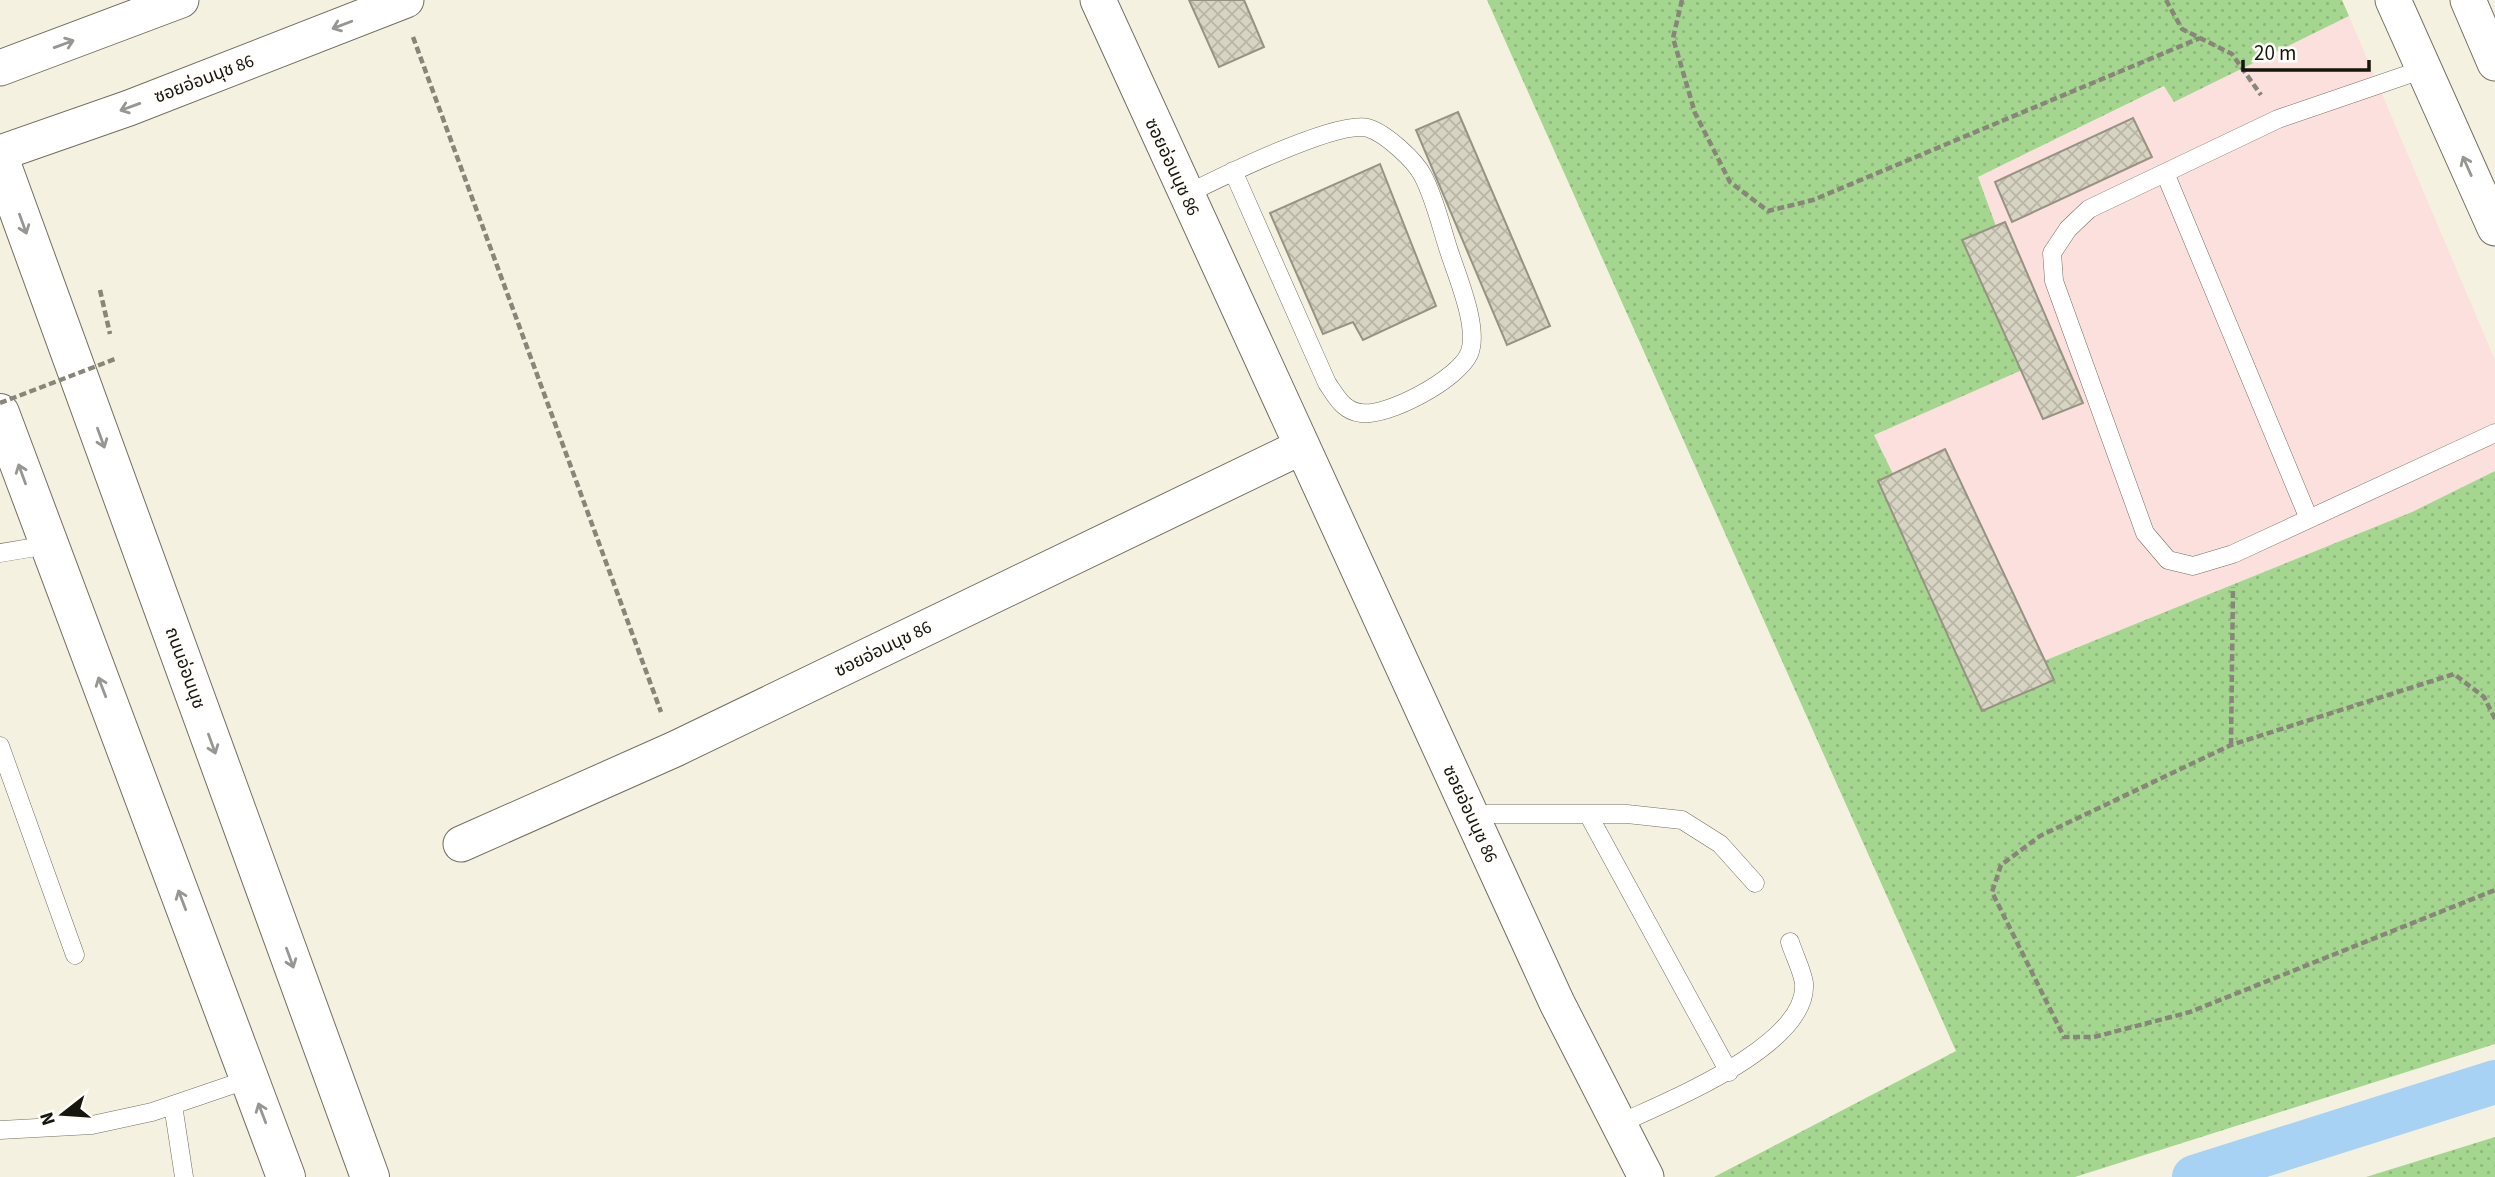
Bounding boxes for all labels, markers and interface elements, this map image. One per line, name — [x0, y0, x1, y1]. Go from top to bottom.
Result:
one-way arrow — [332, 19, 354, 32]
scale bar — [2243, 28, 2369, 72]
one-way arrow — [52, 37, 74, 49]
text: 20 m — [2254, 38, 2296, 68]
street label: ซอยอ่อนนุช 86 — [150, 48, 258, 110]
one-way arrow — [120, 102, 142, 114]
street label: ซอยอ่อนนุช 86 — [1138, 114, 1206, 220]
one-way arrow — [2460, 155, 2473, 177]
one-way arrow — [18, 213, 31, 235]
one-way arrow — [96, 426, 108, 448]
one-way arrow — [15, 464, 28, 486]
street label: ซอยอ่อนนุช 86 — [830, 615, 936, 683]
street label: ถนนอ่อนนุช — [159, 624, 211, 712]
one-way arrow — [95, 677, 107, 699]
one-way arrow — [207, 732, 219, 754]
street label: ซอยอ่อนนุช 86 — [1436, 761, 1504, 867]
one-way arrow — [175, 890, 187, 912]
one-way arrow — [285, 946, 297, 968]
north arrow — [28, 1079, 98, 1149]
one-way arrow — [255, 1103, 268, 1125]
text: N — [33, 1109, 63, 1129]

